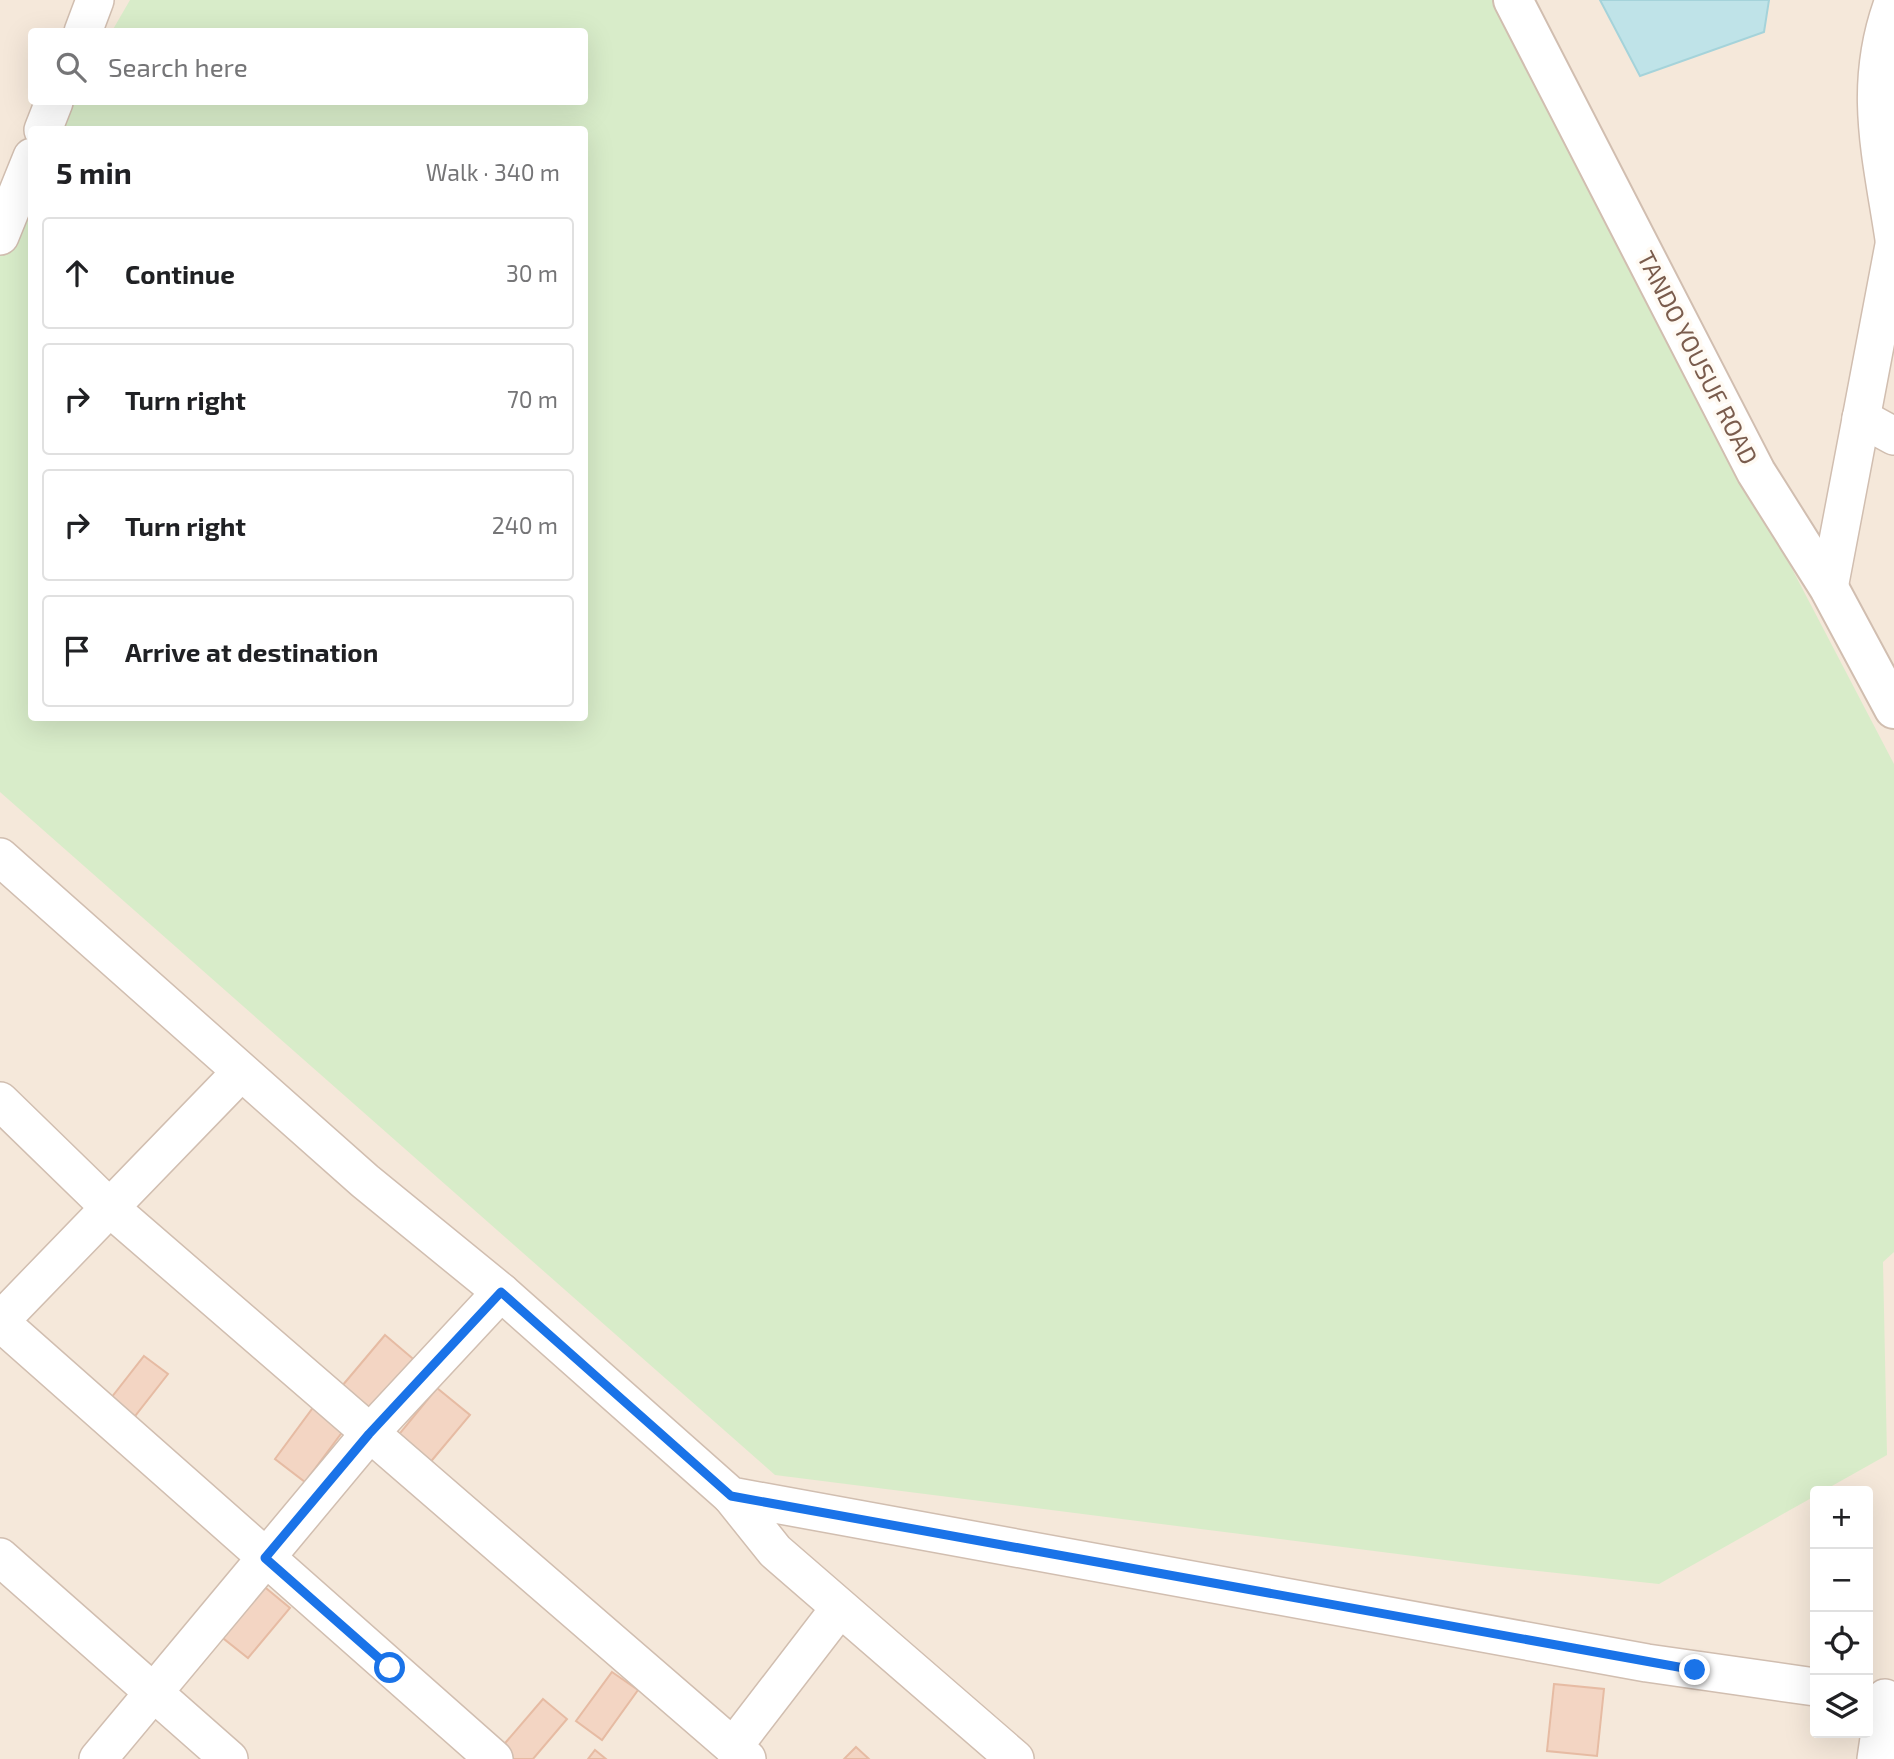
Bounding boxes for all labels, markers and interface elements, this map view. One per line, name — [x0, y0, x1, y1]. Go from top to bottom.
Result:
search box — [28, 28, 588, 105]
icon: search — [52, 48, 90, 86]
text: Search here — [108, 51, 248, 82]
text: 5 min — [56, 154, 132, 190]
text: Walk · 340 m — [426, 158, 560, 186]
street label: TANDO YOUSUF ROAD — [1632, 246, 1765, 469]
icon: ahead — [58, 254, 96, 292]
text: Continue — [125, 258, 235, 289]
text: 30 m — [506, 259, 558, 287]
icon: right — [58, 380, 96, 418]
text: Turn right — [125, 384, 246, 415]
text: 70 m — [507, 385, 558, 413]
icon: right — [58, 506, 96, 544]
text: Turn right — [125, 510, 246, 541]
text: 240 m — [492, 511, 558, 539]
icon: arrive — [58, 632, 96, 670]
text: Arrive at destination — [125, 636, 378, 667]
map controls — [1810, 1486, 1873, 1738]
button: + — [1810, 1486, 1873, 1549]
button: − — [1810, 1549, 1873, 1612]
button: locate — [1810, 1612, 1873, 1675]
route start — [374, 1652, 405, 1683]
route end — [1679, 1654, 1710, 1685]
button: layers — [1810, 1675, 1873, 1738]

